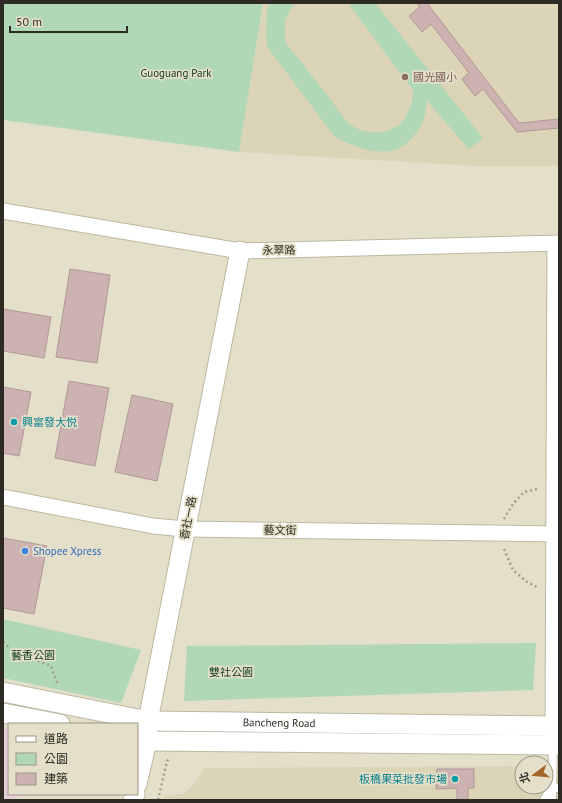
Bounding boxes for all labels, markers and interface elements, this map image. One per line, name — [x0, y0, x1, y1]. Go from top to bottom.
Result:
scale bar — [10, 8, 127, 34]
text: 50 m — [16, 14, 42, 29]
park label: Guoguang Park — [141, 66, 212, 80]
place label: 國光國小 — [413, 70, 457, 84]
marker: 國光國小 — [400, 72, 410, 82]
street label: 永翠路 — [262, 243, 296, 257]
place label: 興富發大悦 — [22, 415, 77, 429]
marker: 興富發大悦 — [9, 417, 19, 427]
street label: 香社一路 — [177, 495, 199, 541]
street label: 藝文街 — [263, 523, 297, 537]
place label: Shopee Xpress — [33, 544, 102, 558]
marker: Shopee Xpress — [20, 546, 30, 556]
park label: 藝香公園 — [11, 648, 55, 662]
park label: 雙社公園 — [209, 665, 253, 679]
street label: Bancheng Road — [243, 715, 316, 730]
legend — [8, 723, 138, 795]
text: 道路 — [44, 731, 68, 746]
text: 公園 — [44, 751, 68, 766]
north arrow — [514, 755, 554, 795]
text: 建築 — [44, 771, 68, 786]
text: 北 — [516, 771, 533, 785]
place label: 板橋果菜批發市場 — [359, 772, 447, 786]
marker: 板橋果菜批發市場 — [450, 774, 460, 784]

